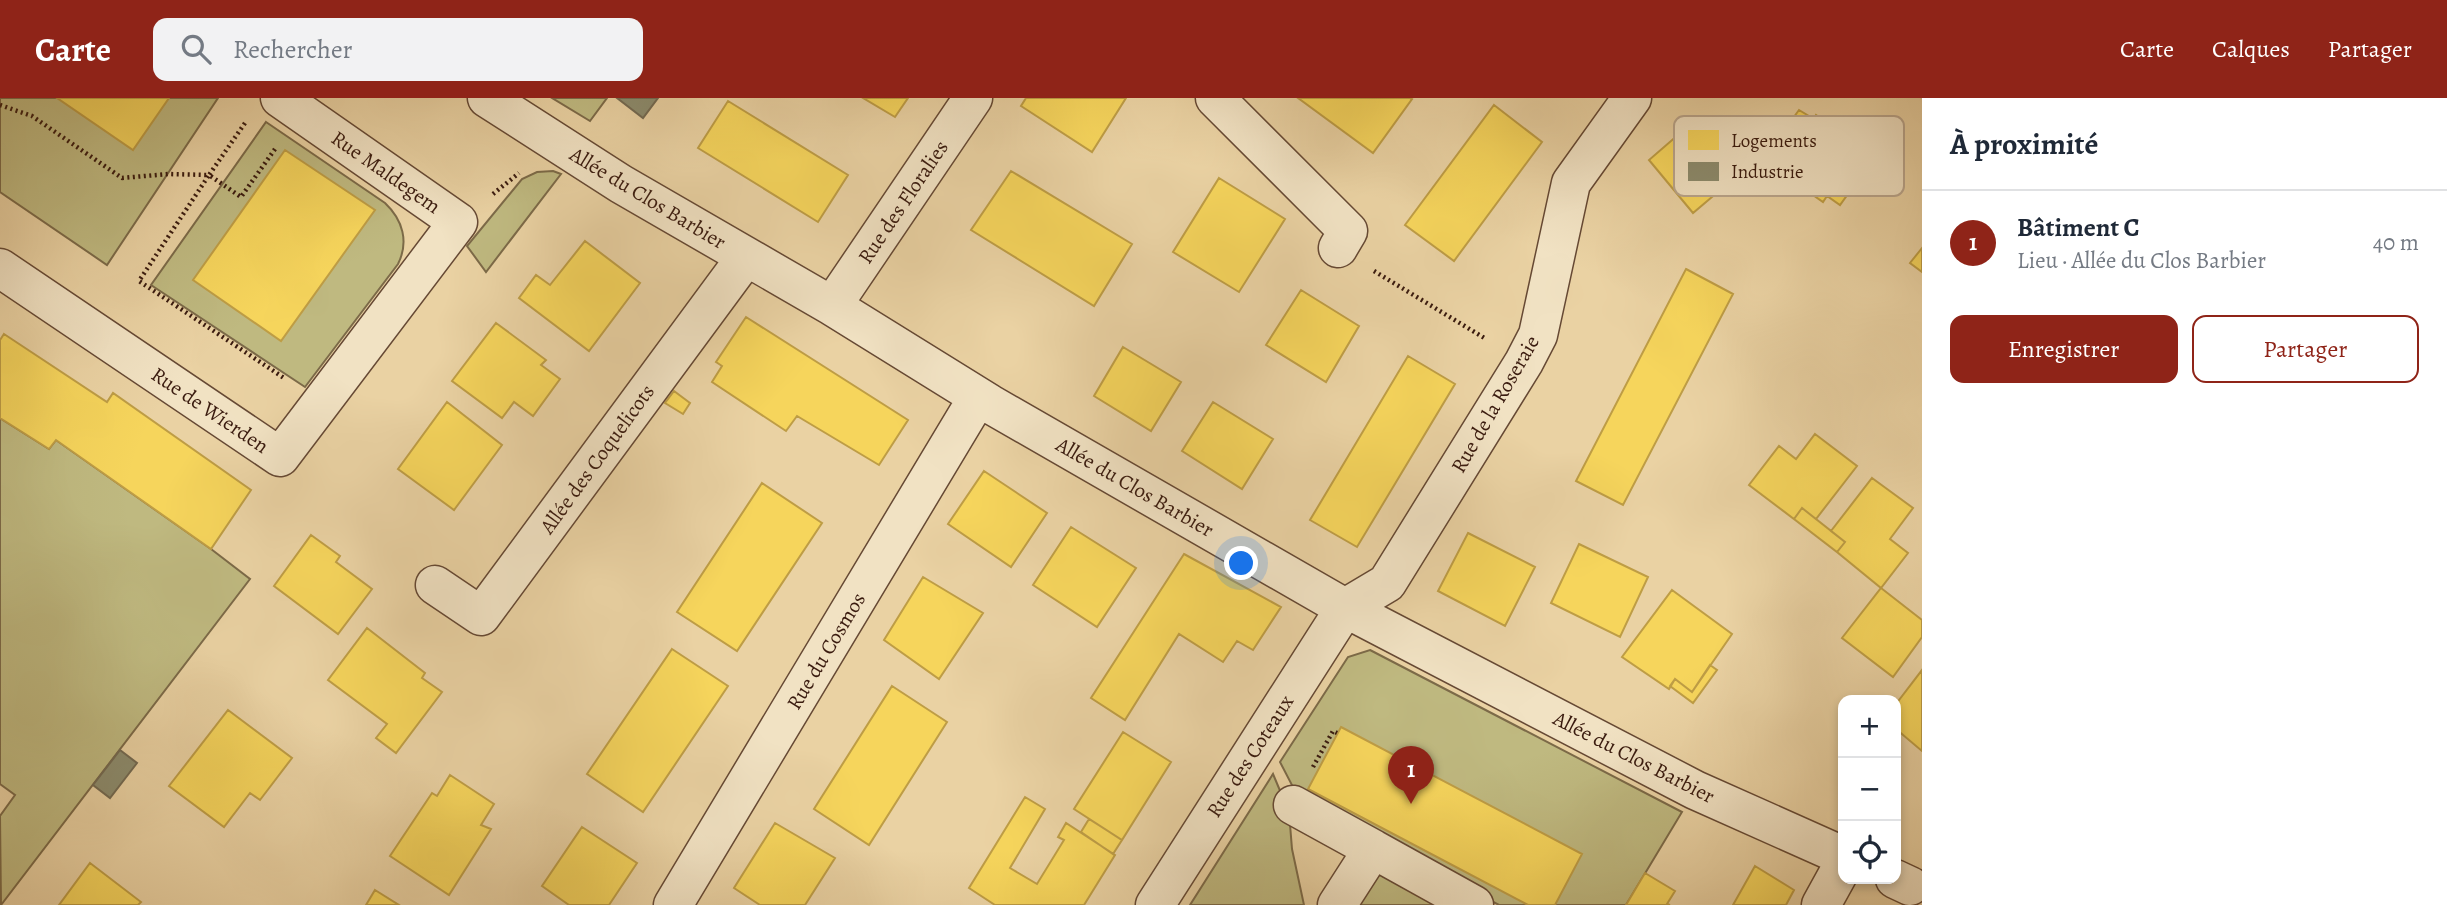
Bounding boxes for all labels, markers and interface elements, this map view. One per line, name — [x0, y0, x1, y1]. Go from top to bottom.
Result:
search box — [153, 18, 643, 81]
text: Carte — [35, 27, 111, 72]
icon: search — [177, 30, 215, 68]
text: Rechercher — [233, 32, 353, 67]
text: Carte — [2120, 33, 2174, 65]
text: Calques — [2212, 33, 2290, 65]
text: Partager — [2328, 33, 2412, 65]
legend — [1674, 116, 1904, 196]
street label: Rue Maldegem — [326, 124, 446, 220]
text: À proximité — [1950, 124, 2098, 164]
text: Logements — [1731, 128, 1817, 154]
street label: Rue des Floralies — [851, 135, 955, 269]
street label: Allée du Clos Barbier — [564, 140, 731, 256]
text: Industrie — [1731, 159, 1804, 185]
text: Bâtiment C — [2017, 210, 2140, 245]
text: 1 — [1969, 227, 1977, 258]
text: 40 m — [2373, 227, 2419, 258]
text: Lieu · Allée du Clos Barbier — [2017, 245, 2266, 276]
button: Enregistrer — [1950, 315, 2178, 383]
button: Partager — [2192, 315, 2419, 383]
street label: Rue de la Roseraie — [1444, 330, 1546, 478]
street label: Rue de Wierden — [146, 360, 274, 460]
street label: Allée des Coquelicots — [533, 379, 661, 540]
street label: Allée du Clos Barbier — [1050, 430, 1219, 544]
your location — [1224, 546, 1258, 580]
street label: Rue du Cosmos — [780, 587, 872, 715]
street label: Rue des Coteaux — [1200, 689, 1300, 823]
map controls — [1838, 695, 1901, 884]
button: + — [1838, 695, 1901, 758]
street label: Allée du Clos Barbier — [1548, 704, 1719, 810]
pin: 1 — [1388, 746, 1434, 804]
button: − — [1838, 758, 1901, 821]
button: locate — [1838, 821, 1901, 884]

